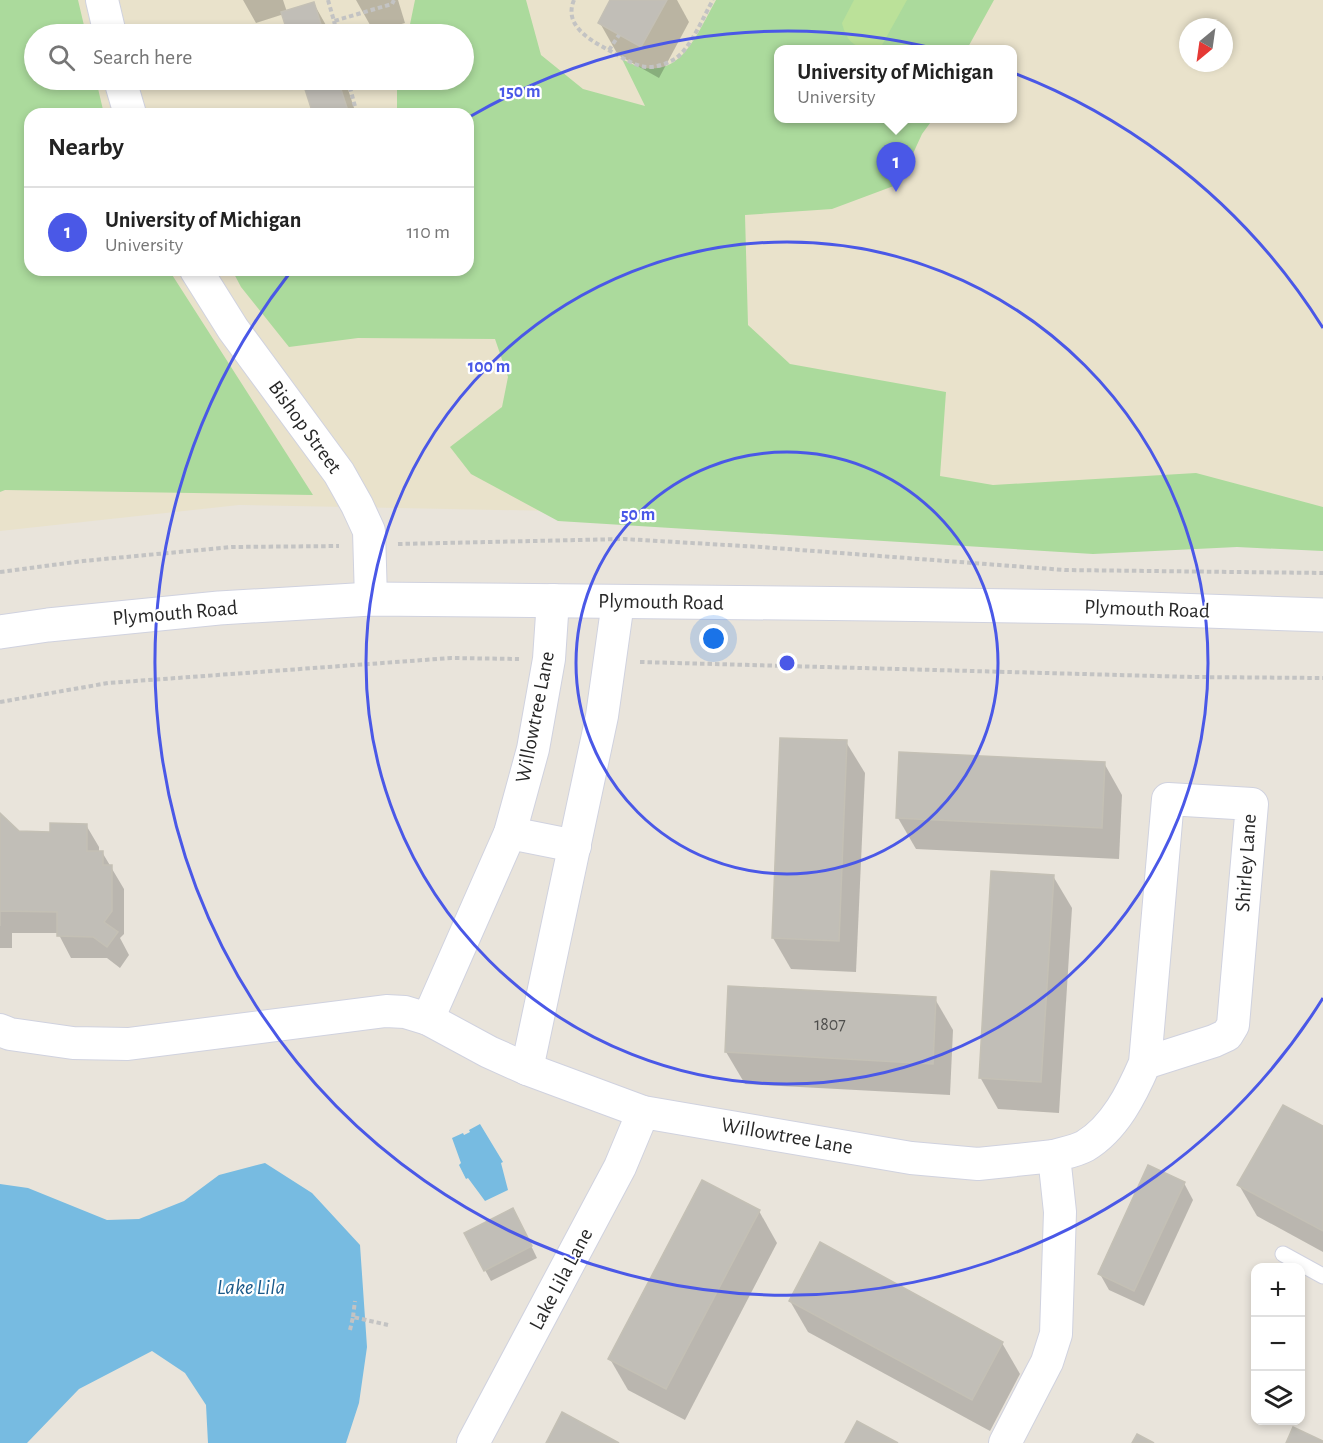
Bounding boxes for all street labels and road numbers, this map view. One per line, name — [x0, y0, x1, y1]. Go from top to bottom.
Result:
street label: Bishop Street — [264, 377, 346, 477]
street label: Plymouth Road — [598, 590, 724, 614]
street label: Plymouth Road — [1084, 596, 1210, 622]
street label: Plymouth Road — [111, 597, 239, 629]
street label: Willowtree Lane — [512, 650, 558, 784]
street label: Shirley Lane — [1232, 813, 1260, 913]
street label: Willowtree Lane — [719, 1114, 855, 1158]
street label: Lake Lila Lane — [525, 1225, 597, 1333]

